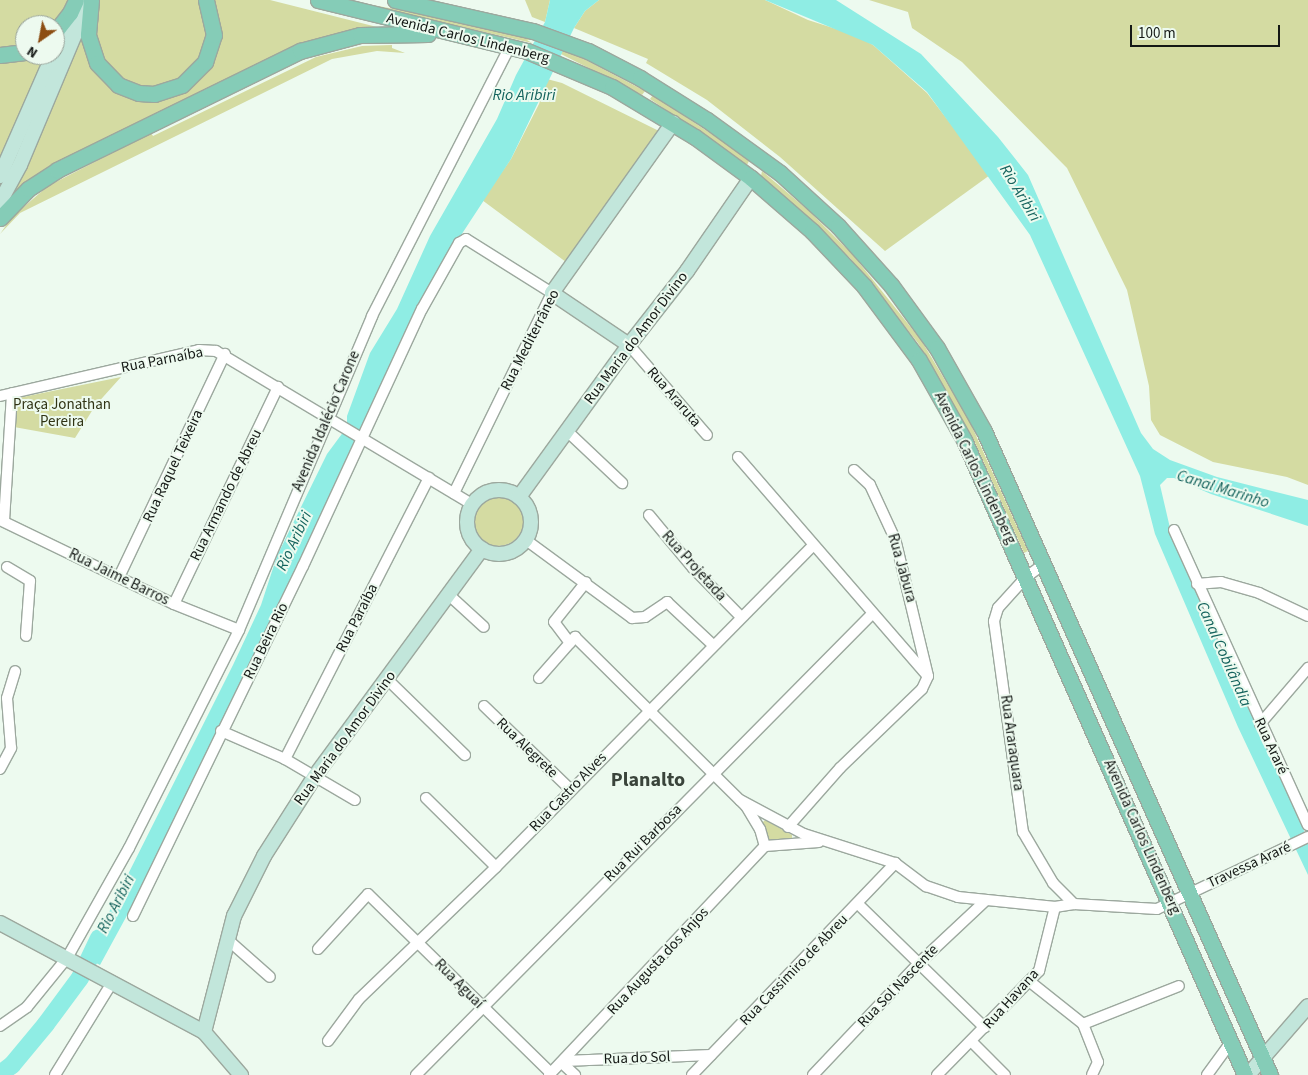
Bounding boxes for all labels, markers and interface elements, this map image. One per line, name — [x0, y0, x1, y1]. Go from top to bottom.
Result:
street label: Avenida Carlos Lindenberg — [385, 9, 551, 67]
north arrow — [15, 15, 65, 65]
scale bar — [1133, 15, 1283, 47]
text: 100 m — [1138, 23, 1176, 44]
text: N — [23, 41, 42, 63]
water label: Rio Aribiri — [492, 85, 556, 105]
water label: Rio Aribiri — [996, 161, 1044, 225]
street label: Rua Maria do Amor Divino — [580, 268, 692, 408]
street label: Rua Mediterrâneo — [497, 286, 563, 394]
street label: Rua Parnaíba — [120, 343, 204, 377]
street label: Avenida Idalécio Carone — [288, 348, 364, 494]
street label: Rua Araruta — [643, 363, 705, 431]
street label: Avenida Carlos Lindenberg — [930, 389, 1020, 547]
park label: Praça Jonathan Pereira — [13, 395, 111, 430]
street label: Rua Raquel Teixeira — [139, 407, 207, 525]
street label: Rua Armando de Abreu — [186, 426, 266, 564]
water label: Canal Marinho — [1174, 466, 1272, 512]
water label: Rio Aribiri — [272, 508, 316, 574]
street label: Rua Projetada — [658, 527, 730, 605]
street label: Rua Jabura — [884, 531, 920, 605]
street label: Rua Jaime Barros — [66, 545, 172, 609]
street label: Rua Paraíba — [332, 581, 382, 655]
water label: Canal Cobilândia — [1192, 599, 1256, 709]
street label: Rua Beira Rio — [240, 600, 292, 682]
street label: Rua Maria do Amor Divino — [290, 667, 400, 809]
street label: Rua Araraquara — [996, 694, 1028, 792]
street label: Rua Alegrete — [492, 714, 562, 782]
street label: Rua Araré — [1250, 715, 1292, 777]
street label: Rua Castro Alves — [526, 749, 610, 835]
street label: Avenida Carlos Lindenberg — [1100, 757, 1184, 917]
district label: Planalto — [611, 768, 685, 792]
street label: Rua Rui Barbosa — [600, 800, 686, 886]
street label: Travessa Araré — [1204, 838, 1294, 892]
water label: Rio Aribiri — [93, 872, 139, 936]
street label: Rua Augusta dos Anjos — [603, 903, 713, 1019]
street label: Rua Cassimiro de Abreu — [736, 911, 852, 1029]
street label: Rua Sol Nascente — [854, 941, 942, 1031]
street label: Rua Aguaí — [431, 956, 487, 1012]
street label: Rua Havana — [979, 965, 1043, 1033]
street label: Rua do Sol — [603, 1048, 671, 1068]

